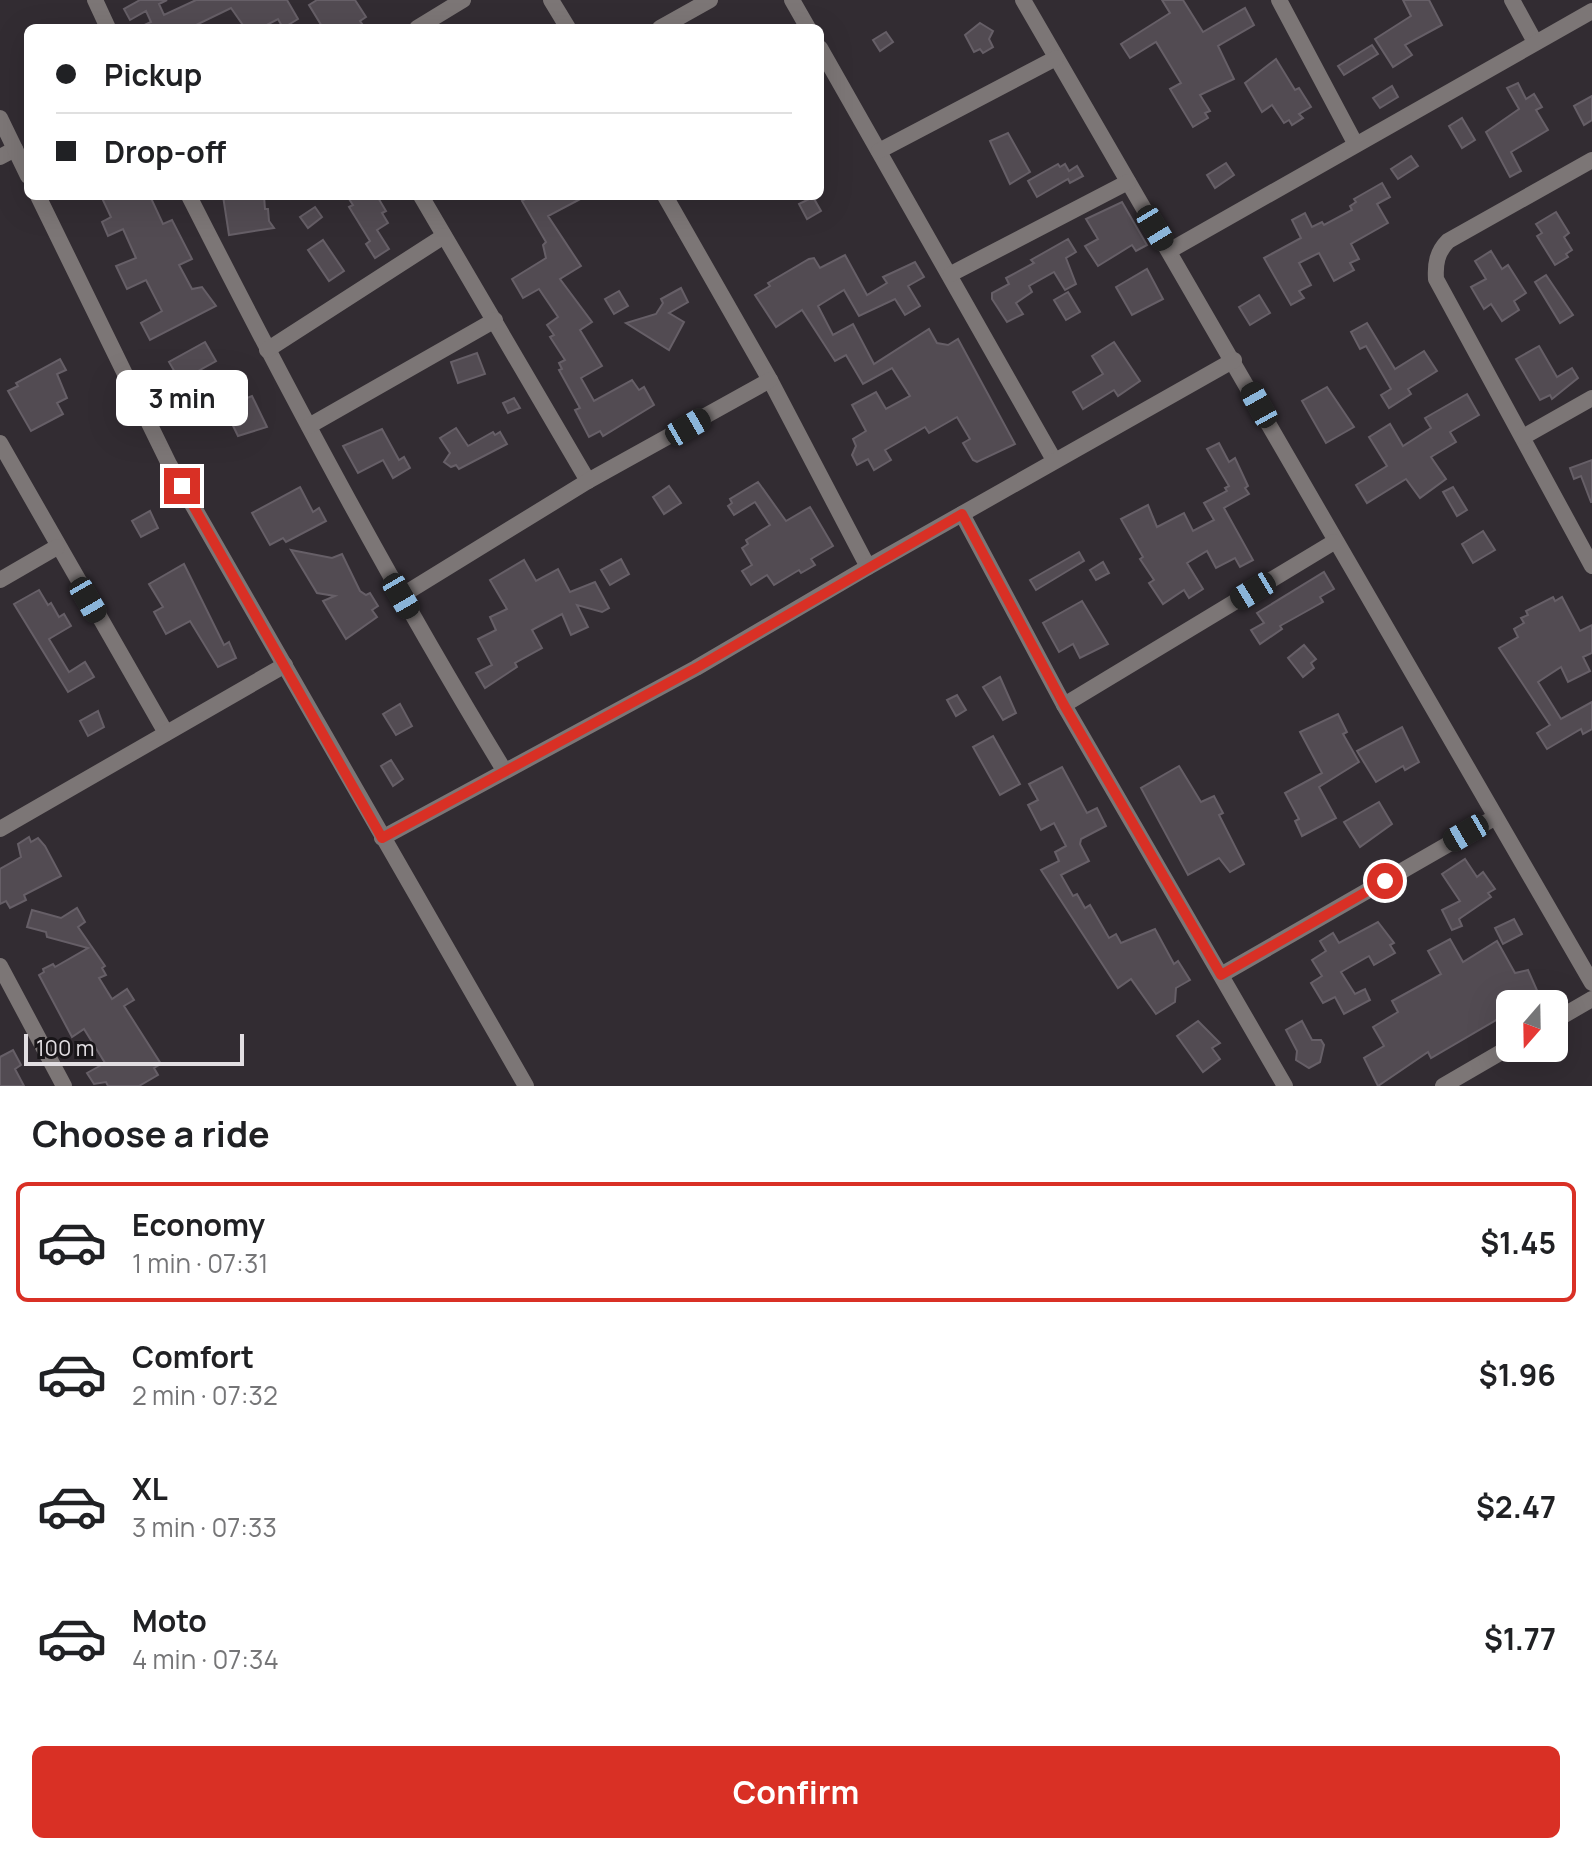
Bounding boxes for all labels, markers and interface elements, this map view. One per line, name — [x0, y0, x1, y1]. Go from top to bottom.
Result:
text: Pickup — [104, 54, 202, 95]
text: Drop-off — [104, 131, 226, 172]
car — [1132, 201, 1178, 255]
callout: 3 min — [116, 370, 248, 426]
car — [1237, 378, 1281, 432]
text: 3 min — [148, 380, 216, 416]
car — [661, 405, 715, 449]
route end — [164, 468, 200, 504]
car — [1226, 568, 1280, 614]
car — [379, 569, 423, 623]
car — [66, 573, 110, 627]
car — [1439, 811, 1493, 855]
route start — [1367, 863, 1403, 899]
north arrow — [1496, 990, 1568, 1062]
map controls — [1496, 990, 1568, 1062]
scale bar — [24, 1030, 244, 1066]
text: 100 m — [36, 1033, 94, 1063]
text: Choose a ride — [32, 1109, 270, 1158]
text: Economy — [132, 1204, 265, 1245]
icon: car — [36, 1206, 108, 1278]
text: $1.45 — [1480, 1222, 1556, 1263]
text: 1 min · 07:31 — [132, 1245, 268, 1281]
text: Comfort — [132, 1336, 254, 1377]
icon: car — [36, 1338, 108, 1410]
text: $1.96 — [1479, 1354, 1556, 1395]
text: 2 min · 07:32 — [132, 1377, 278, 1413]
text: XL — [132, 1468, 168, 1509]
icon: car — [36, 1470, 108, 1542]
text: $2.47 — [1476, 1486, 1556, 1527]
text: 3 min · 07:33 — [132, 1509, 277, 1545]
text: Moto — [132, 1600, 207, 1641]
icon: car — [36, 1602, 108, 1674]
text: $1.77 — [1484, 1618, 1556, 1659]
text: 4 min · 07:34 — [132, 1641, 279, 1677]
button: Confirm — [32, 1746, 1560, 1838]

